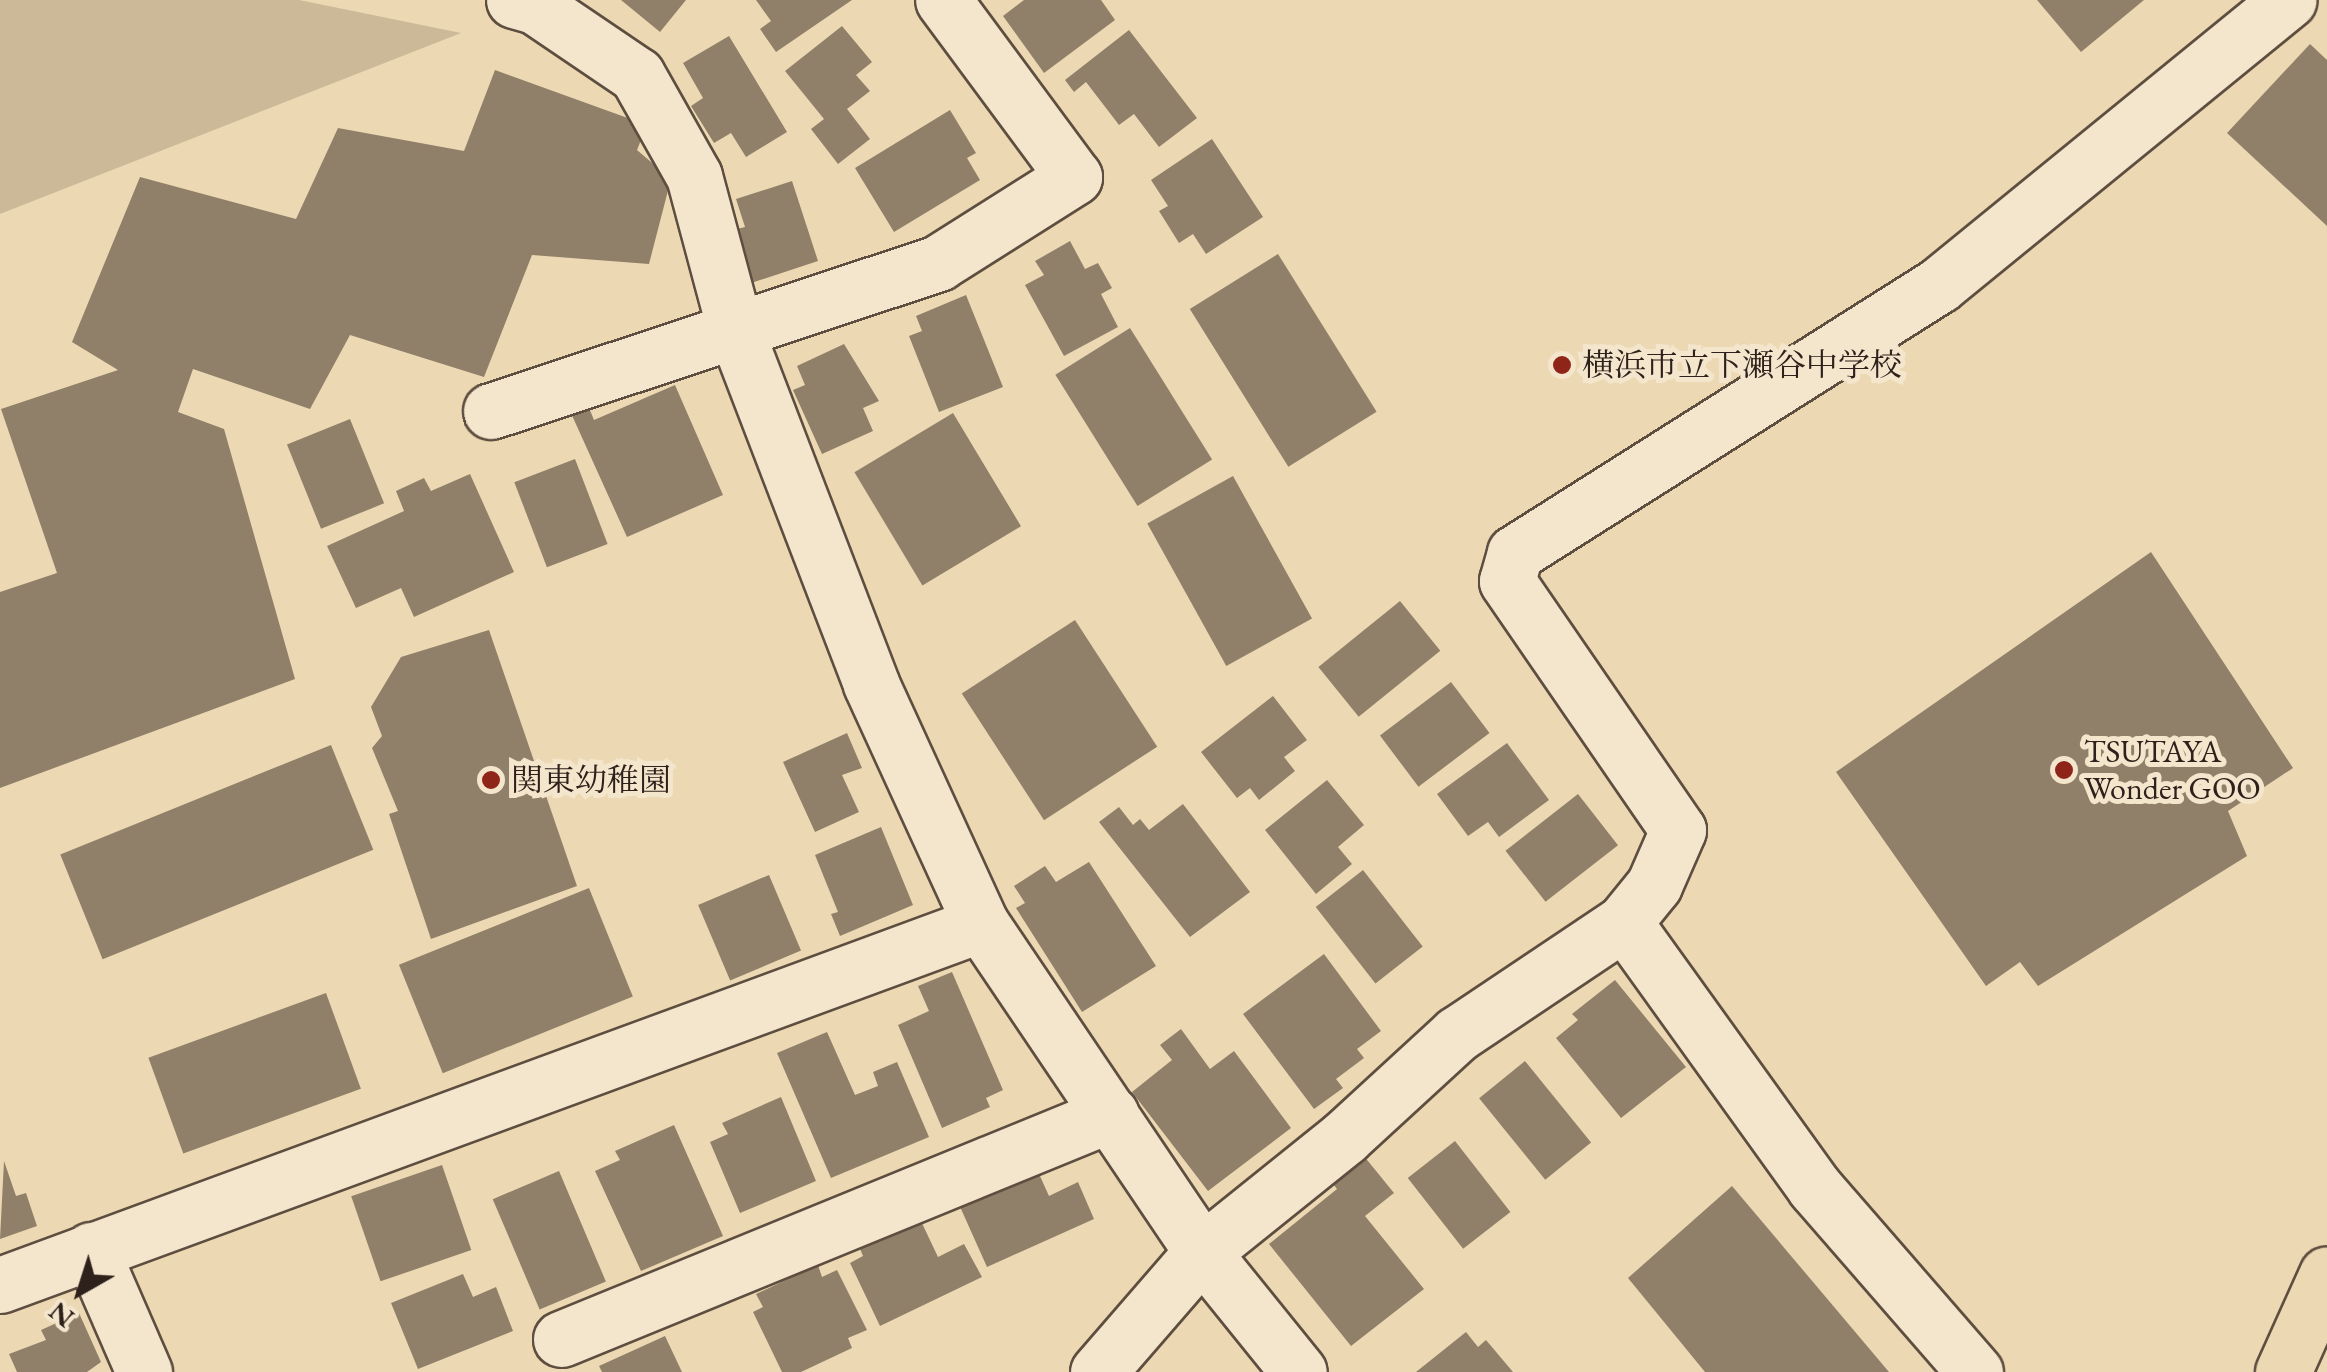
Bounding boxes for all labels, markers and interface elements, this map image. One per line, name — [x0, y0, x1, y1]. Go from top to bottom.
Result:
place label: 横浜市立下瀬谷中学校 — [1582, 346, 1902, 384]
marker: 横浜市立下瀬谷中学校 — [1551, 354, 1573, 376]
place label: TSUTAYA Wonder GOO — [2084, 733, 2261, 808]
marker: TSUTAYA Wonder GOO — [2053, 759, 2075, 781]
place label: 関東幼稚園 — [511, 761, 671, 799]
marker: 関東幼稚園 — [480, 769, 502, 791]
north arrow — [30, 1242, 130, 1342]
text: N — [41, 1294, 81, 1336]

